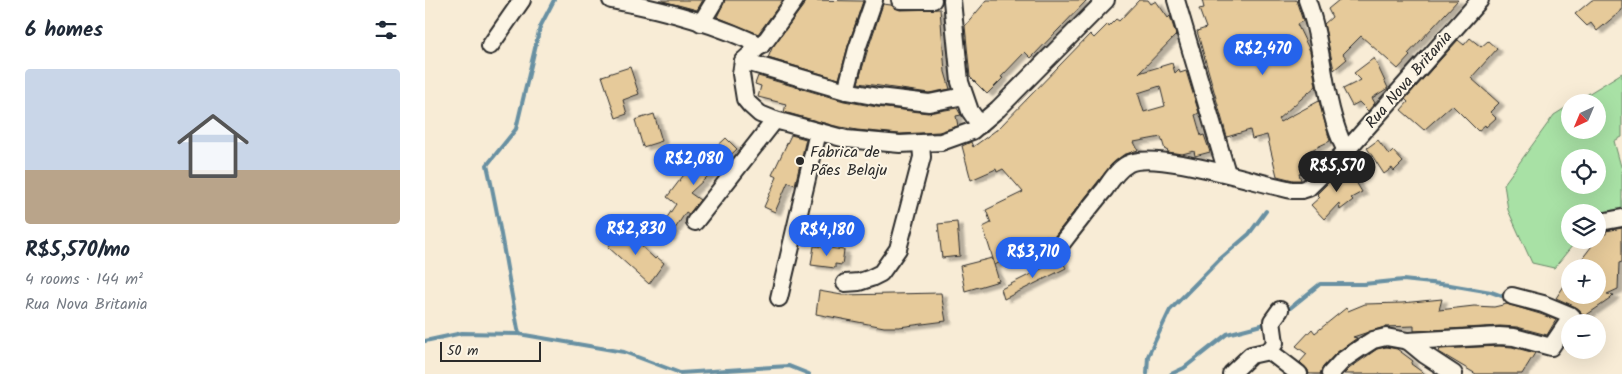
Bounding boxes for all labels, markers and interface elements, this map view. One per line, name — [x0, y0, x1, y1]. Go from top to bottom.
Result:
text: 6 homes — [25, 14, 103, 47]
icon: filters — [372, 16, 400, 44]
street label: Rua Nova Britania — [1359, 26, 1459, 134]
pin: R$2,470 — [1217, 34, 1309, 76]
text: R$2,470 — [1234, 37, 1292, 62]
north arrow — [1561, 94, 1606, 139]
map controls — [1561, 94, 1606, 359]
icon: home — [168, 101, 258, 191]
place label: Fabrica de Pães Belaju — [810, 140, 888, 183]
pin: R$2,080 — [648, 144, 740, 186]
text: R$2,080 — [665, 147, 723, 172]
button: locate — [1561, 149, 1606, 194]
pin: R$5,570 — [1291, 150, 1383, 193]
text: R$5,570 — [1309, 154, 1365, 179]
marker: Fabrica de Pães Belaju — [794, 155, 806, 167]
button: layers — [1561, 204, 1606, 249]
pin: R$2,830 — [590, 214, 682, 256]
pin: R$4,180 — [781, 214, 873, 257]
text: R$2,830 — [606, 217, 666, 242]
text: R$4,180 — [800, 218, 854, 243]
text: R$5,570/mo — [25, 234, 130, 267]
pin: R$3,710 — [987, 236, 1079, 279]
text: R$3,710 — [1007, 240, 1059, 265]
button: + — [1561, 259, 1606, 304]
text: 4 rooms · 144 m² — [25, 267, 143, 292]
text: Rua Nova Britania — [25, 292, 148, 317]
button: − — [1561, 314, 1606, 359]
scale bar — [440, 339, 541, 362]
text: 50 m — [447, 340, 478, 362]

